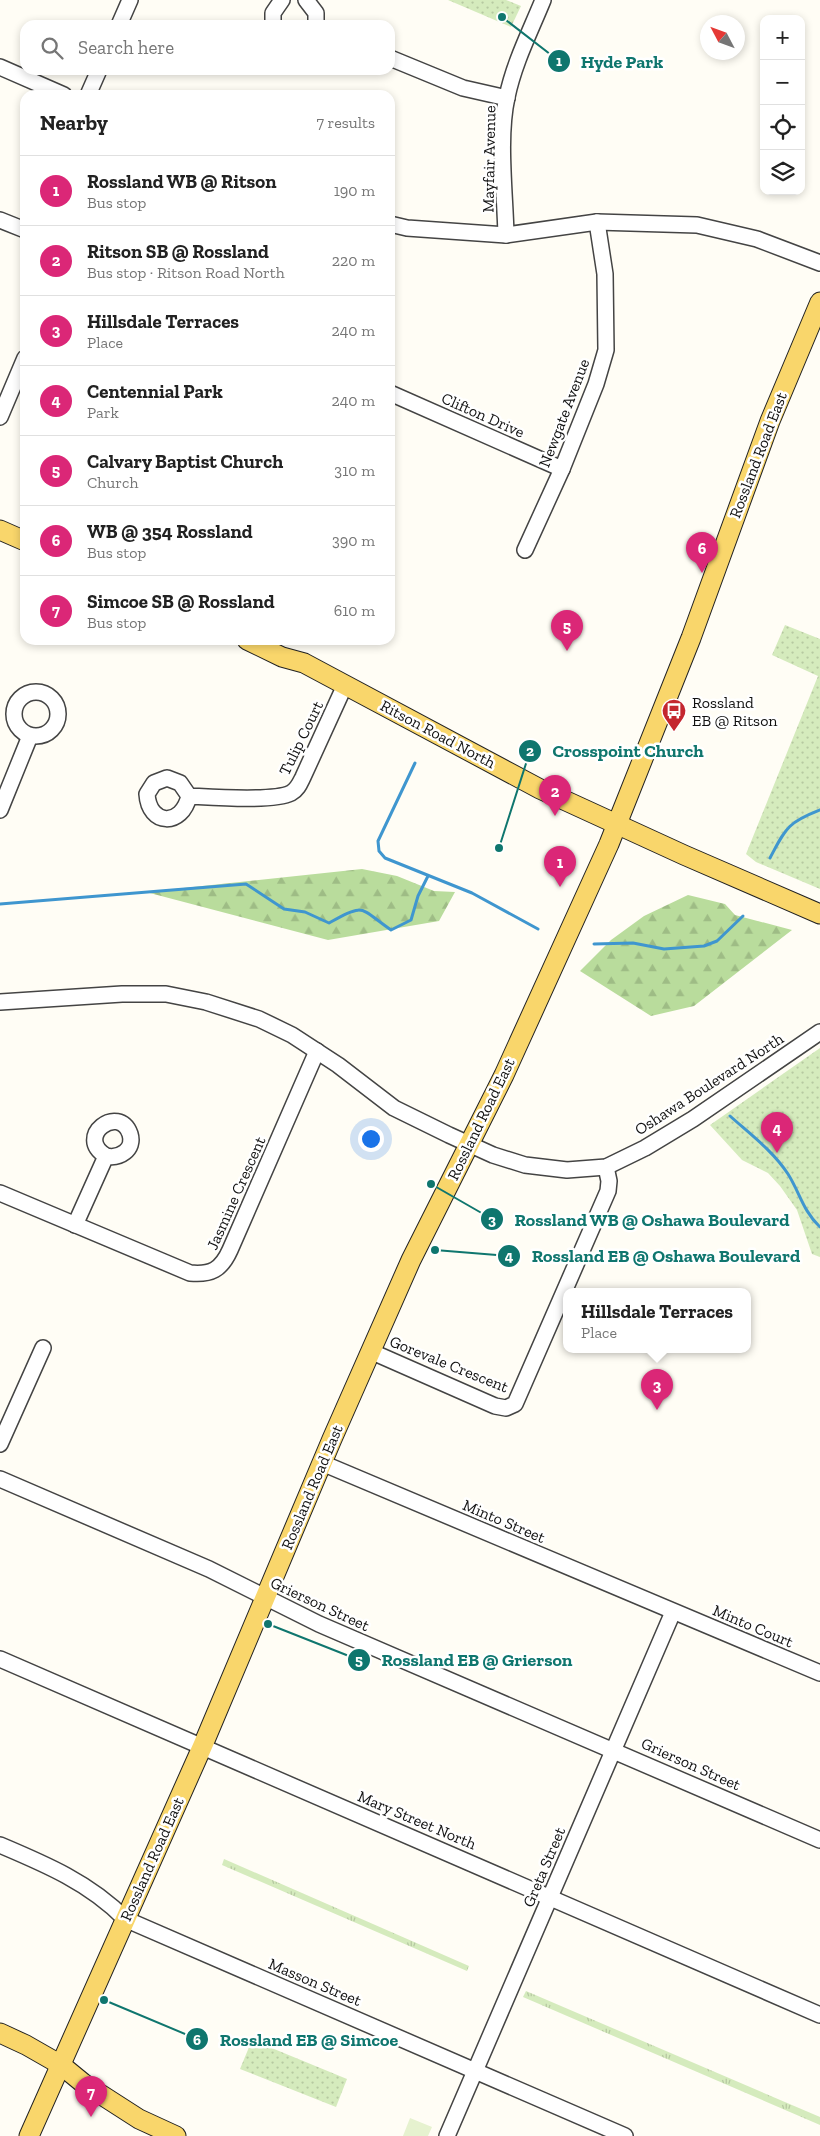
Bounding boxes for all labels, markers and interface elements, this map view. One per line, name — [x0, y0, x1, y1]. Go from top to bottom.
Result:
north arrow — [700, 15, 745, 60]
map controls — [760, 15, 805, 195]
button: + — [760, 15, 805, 60]
search box — [20, 20, 395, 75]
icon: search — [38, 34, 66, 62]
text: Search here — [78, 36, 174, 59]
callout: Hyde Park — [546, 45, 673, 78]
text: Hyde Park — [581, 51, 663, 73]
text: 1 — [556, 52, 562, 70]
button: − — [760, 60, 805, 105]
street label: Mayfair Avenue — [479, 105, 499, 213]
button: locate — [760, 105, 805, 150]
text: Nearby — [40, 110, 108, 135]
text: 7 results — [316, 113, 375, 132]
button: layers — [760, 150, 805, 195]
text: Rossland WB @ Ritson — [87, 170, 276, 193]
text: 1 — [53, 181, 59, 200]
text: 190 m — [334, 181, 375, 200]
text: Bus stop — [87, 193, 146, 212]
text: Ritson SB @ Rossland — [87, 240, 269, 263]
text: 2 — [52, 251, 60, 270]
text: 220 m — [332, 251, 375, 270]
text: Bus stop · Ritson Road North — [87, 263, 285, 282]
text: Hillsdale Terraces — [87, 310, 239, 333]
text: 3 — [52, 321, 60, 340]
text: 240 m — [331, 321, 375, 340]
text: Place — [87, 333, 123, 352]
street label: Newgate Avenue — [535, 356, 593, 470]
text: Centennial Park — [87, 380, 223, 403]
street label: Clifton Drive — [439, 388, 527, 442]
street label: Rossland Road East — [725, 389, 791, 521]
text: 4 — [51, 391, 61, 410]
text: 240 m — [331, 391, 375, 410]
text: Park — [87, 403, 119, 422]
text: Calvary Baptist Church — [87, 450, 283, 473]
text: 5 — [52, 461, 60, 480]
text: 310 m — [334, 461, 375, 480]
text: Church — [87, 473, 138, 492]
text: WB @ 354 Rossland — [87, 520, 253, 543]
text: 6 — [52, 531, 60, 550]
text: 390 m — [332, 531, 375, 550]
pin: 6 — [686, 532, 718, 573]
text: Bus stop — [87, 543, 146, 562]
text: Simcoe SB @ Rossland — [87, 590, 275, 613]
text: 7 — [52, 601, 60, 620]
text: 610 m — [334, 601, 375, 620]
pin: 5 — [551, 610, 583, 651]
text: Bus stop — [87, 613, 146, 632]
place label: Rossland EB @ Ritson — [692, 693, 778, 730]
street label: Ritson Road North — [377, 696, 499, 772]
street label: Tulip Court — [275, 698, 327, 778]
bus stop icon: Rossland EB @ Ritson — [661, 698, 687, 732]
callout: Crosspoint Church — [517, 734, 714, 767]
text: Crosspoint Church — [552, 740, 704, 762]
text: 2 — [526, 742, 534, 760]
pin: 2 — [539, 775, 571, 816]
pin: 1 — [544, 846, 576, 887]
street label: Oshawa Boulevard North — [631, 1029, 787, 1139]
street label: Rossland Road East — [443, 1055, 519, 1183]
pin: 4 — [761, 1112, 793, 1153]
your location — [358, 1126, 384, 1152]
street label: Jasmine Crescent — [203, 1133, 269, 1253]
callout: Rossland WB @ Oshawa Boulevard — [479, 1203, 800, 1236]
text: Rossland WB @ Oshawa Boulevard — [515, 1209, 790, 1231]
text: 3 — [488, 1211, 496, 1229]
callout: Rossland EB @ Oshawa Boulevard — [497, 1239, 810, 1272]
text: Rossland EB @ Oshawa Boulevard — [532, 1245, 801, 1267]
text: 4 — [505, 1247, 514, 1265]
popup — [563, 1288, 751, 1353]
text: Hillsdale Terraces — [581, 1300, 733, 1323]
text: Place — [581, 1323, 617, 1342]
street label: Gorevale Crescent — [387, 1332, 511, 1396]
pin: 3 — [641, 1369, 673, 1410]
street label: Rossland Road East — [277, 1422, 347, 1552]
street label: Minto Street — [460, 1495, 548, 1547]
street label: Grierson Street — [268, 1573, 372, 1635]
street label: Minto Court — [710, 1601, 796, 1652]
callout: Rossland EB @ Grierson — [347, 1644, 583, 1677]
text: Rossland EB @ Grierson — [381, 1649, 573, 1671]
text: 5 — [355, 1651, 363, 1669]
street label: Grierson Street — [638, 1734, 744, 1794]
street label: Mary Street North — [355, 1786, 479, 1854]
street label: Rossland Road East — [116, 1794, 188, 1924]
street label: Greta Street — [519, 1824, 569, 1910]
street label: Masson Street — [266, 1954, 364, 2010]
callout: Rossland EB @ Simcoe — [184, 2023, 408, 2056]
text: Rossland EB @ Simcoe — [220, 2029, 398, 2051]
text: 6 — [193, 2031, 201, 2049]
pin: 7 — [75, 2076, 107, 2117]

